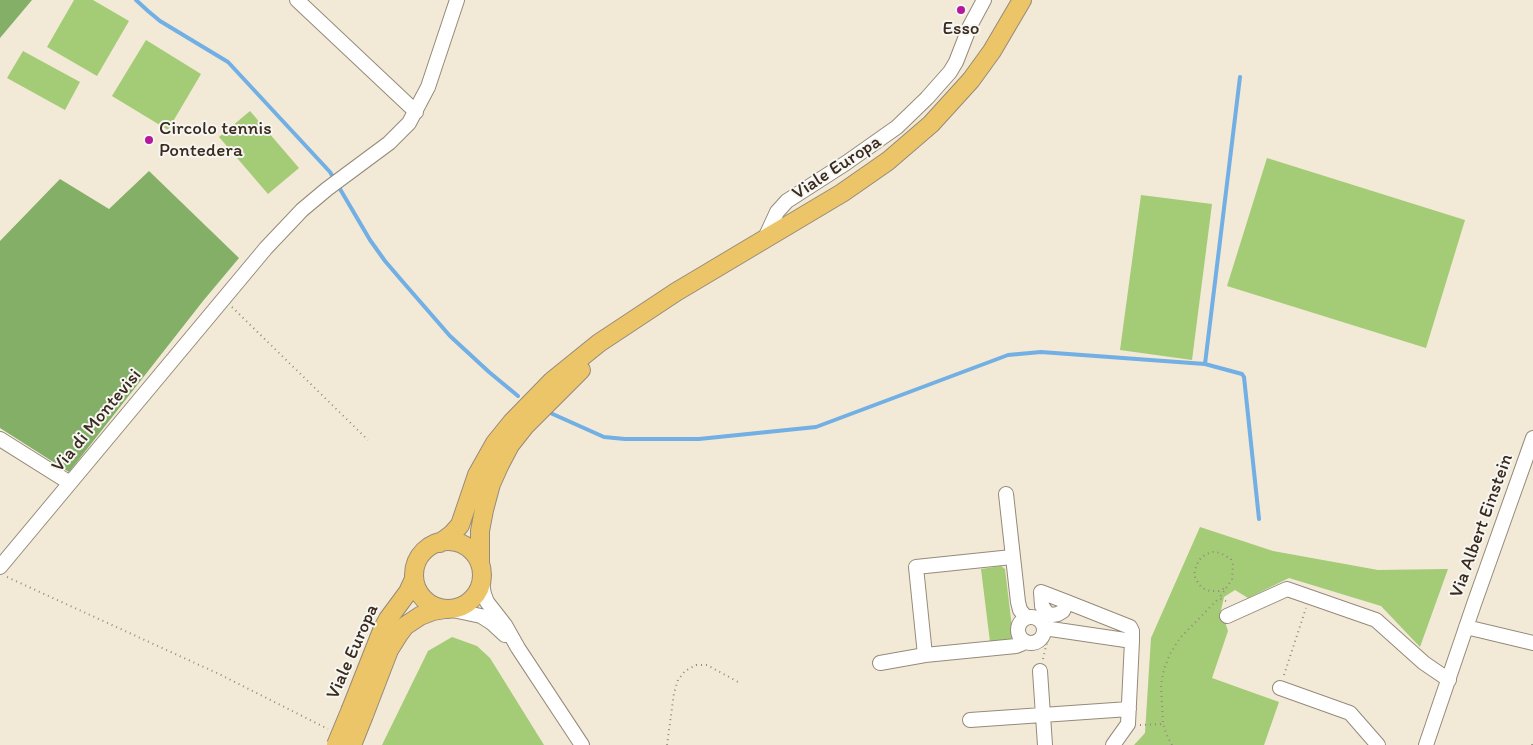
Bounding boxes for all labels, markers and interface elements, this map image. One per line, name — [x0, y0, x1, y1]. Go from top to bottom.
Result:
marker: Esso — [955, 4, 967, 16]
place label: Esso — [942, 18, 980, 40]
place label: Circolo tennis Pontedera — [159, 118, 272, 162]
street label: Viale Europa — [788, 131, 886, 205]
marker: Circolo tennis Pontedera — [143, 134, 155, 146]
street label: Via di Montevisi — [47, 365, 147, 477]
street label: Via Albert Einstein — [1445, 451, 1519, 601]
street label: Viale Europa — [322, 601, 384, 703]

